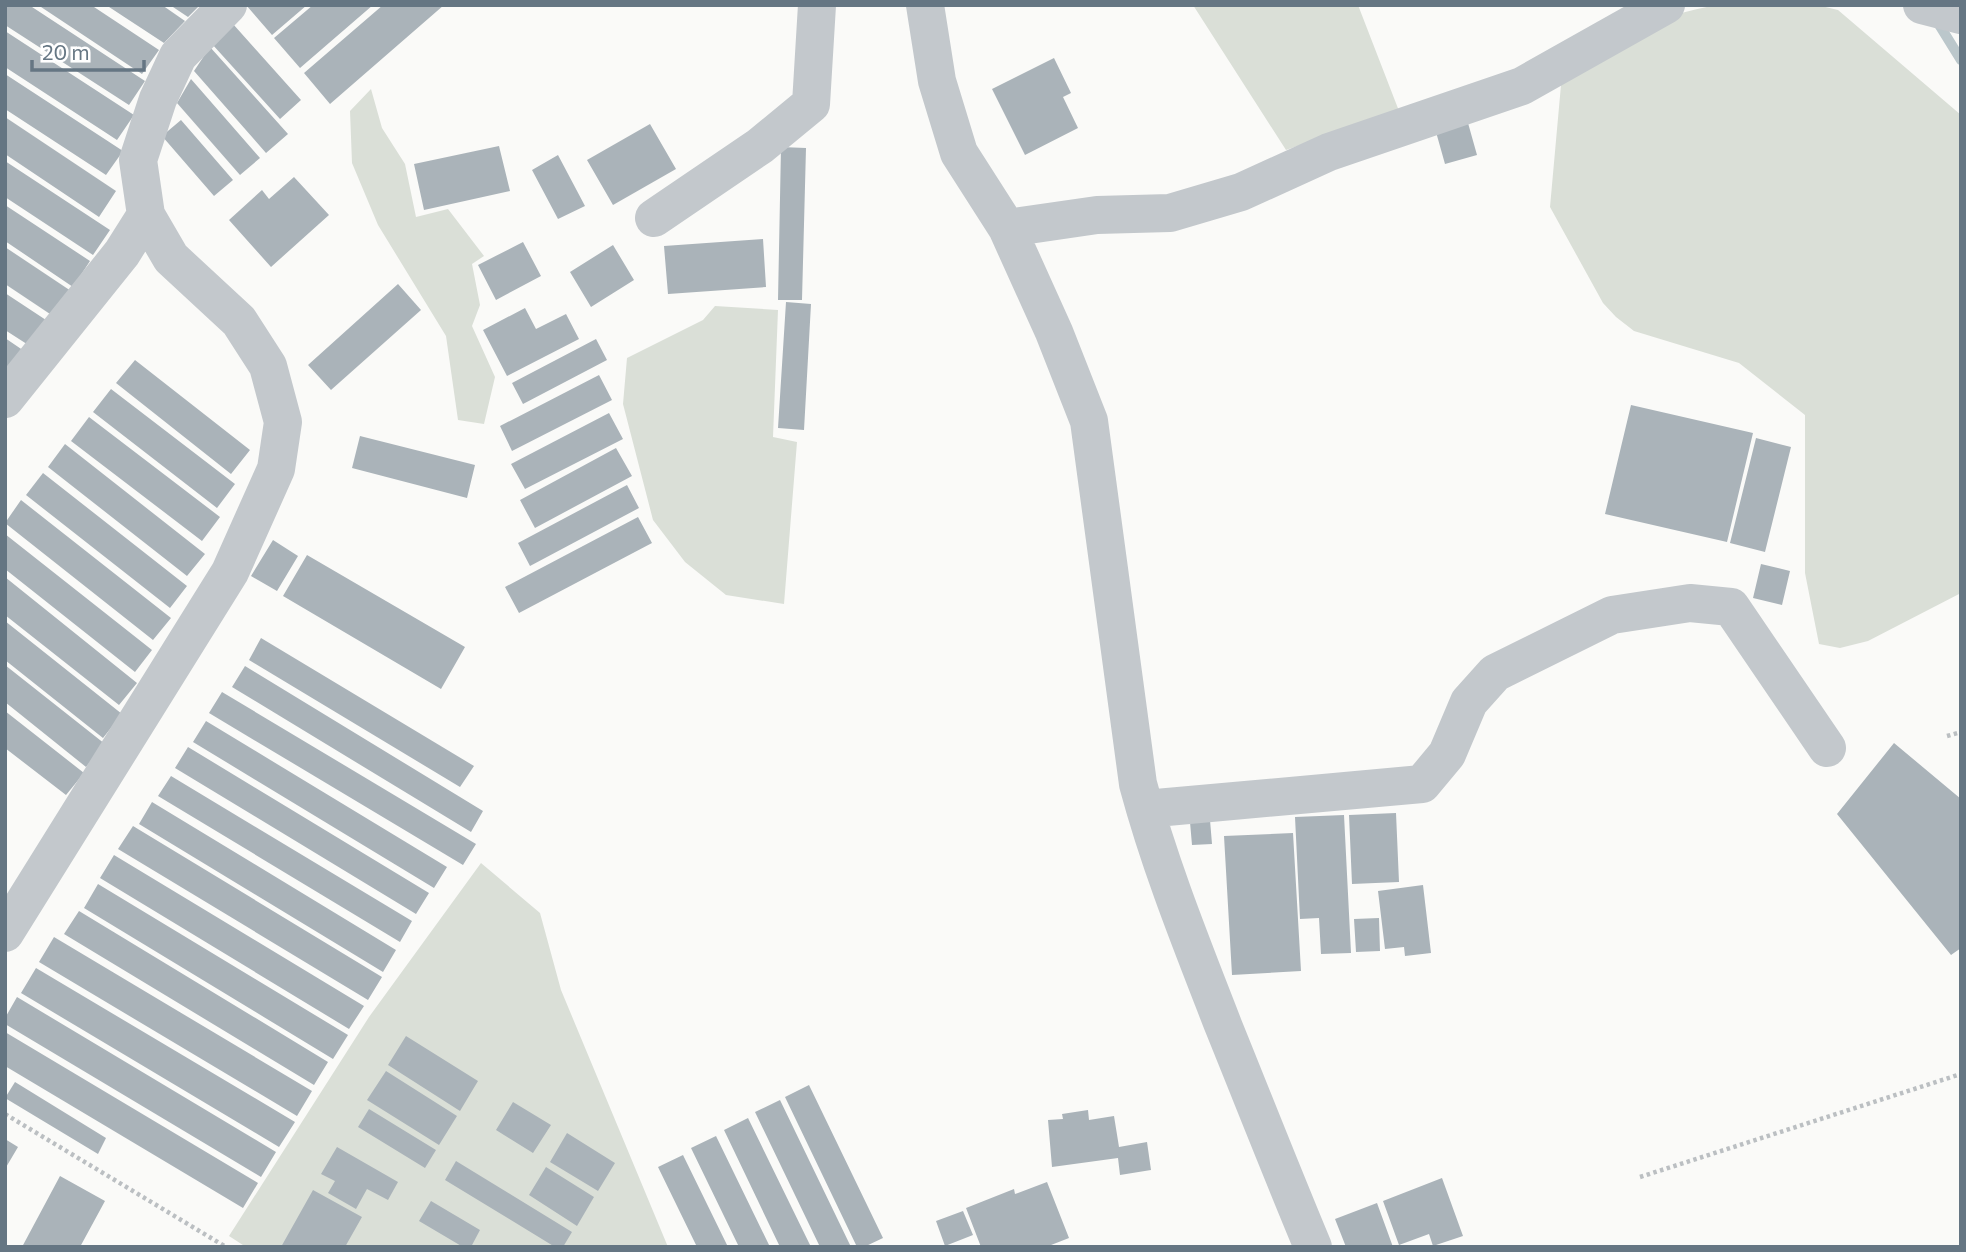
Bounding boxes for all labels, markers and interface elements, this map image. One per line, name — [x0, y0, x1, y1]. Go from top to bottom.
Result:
scale bar — [32, 28, 144, 72]
text: 20 m — [42, 39, 90, 64]

